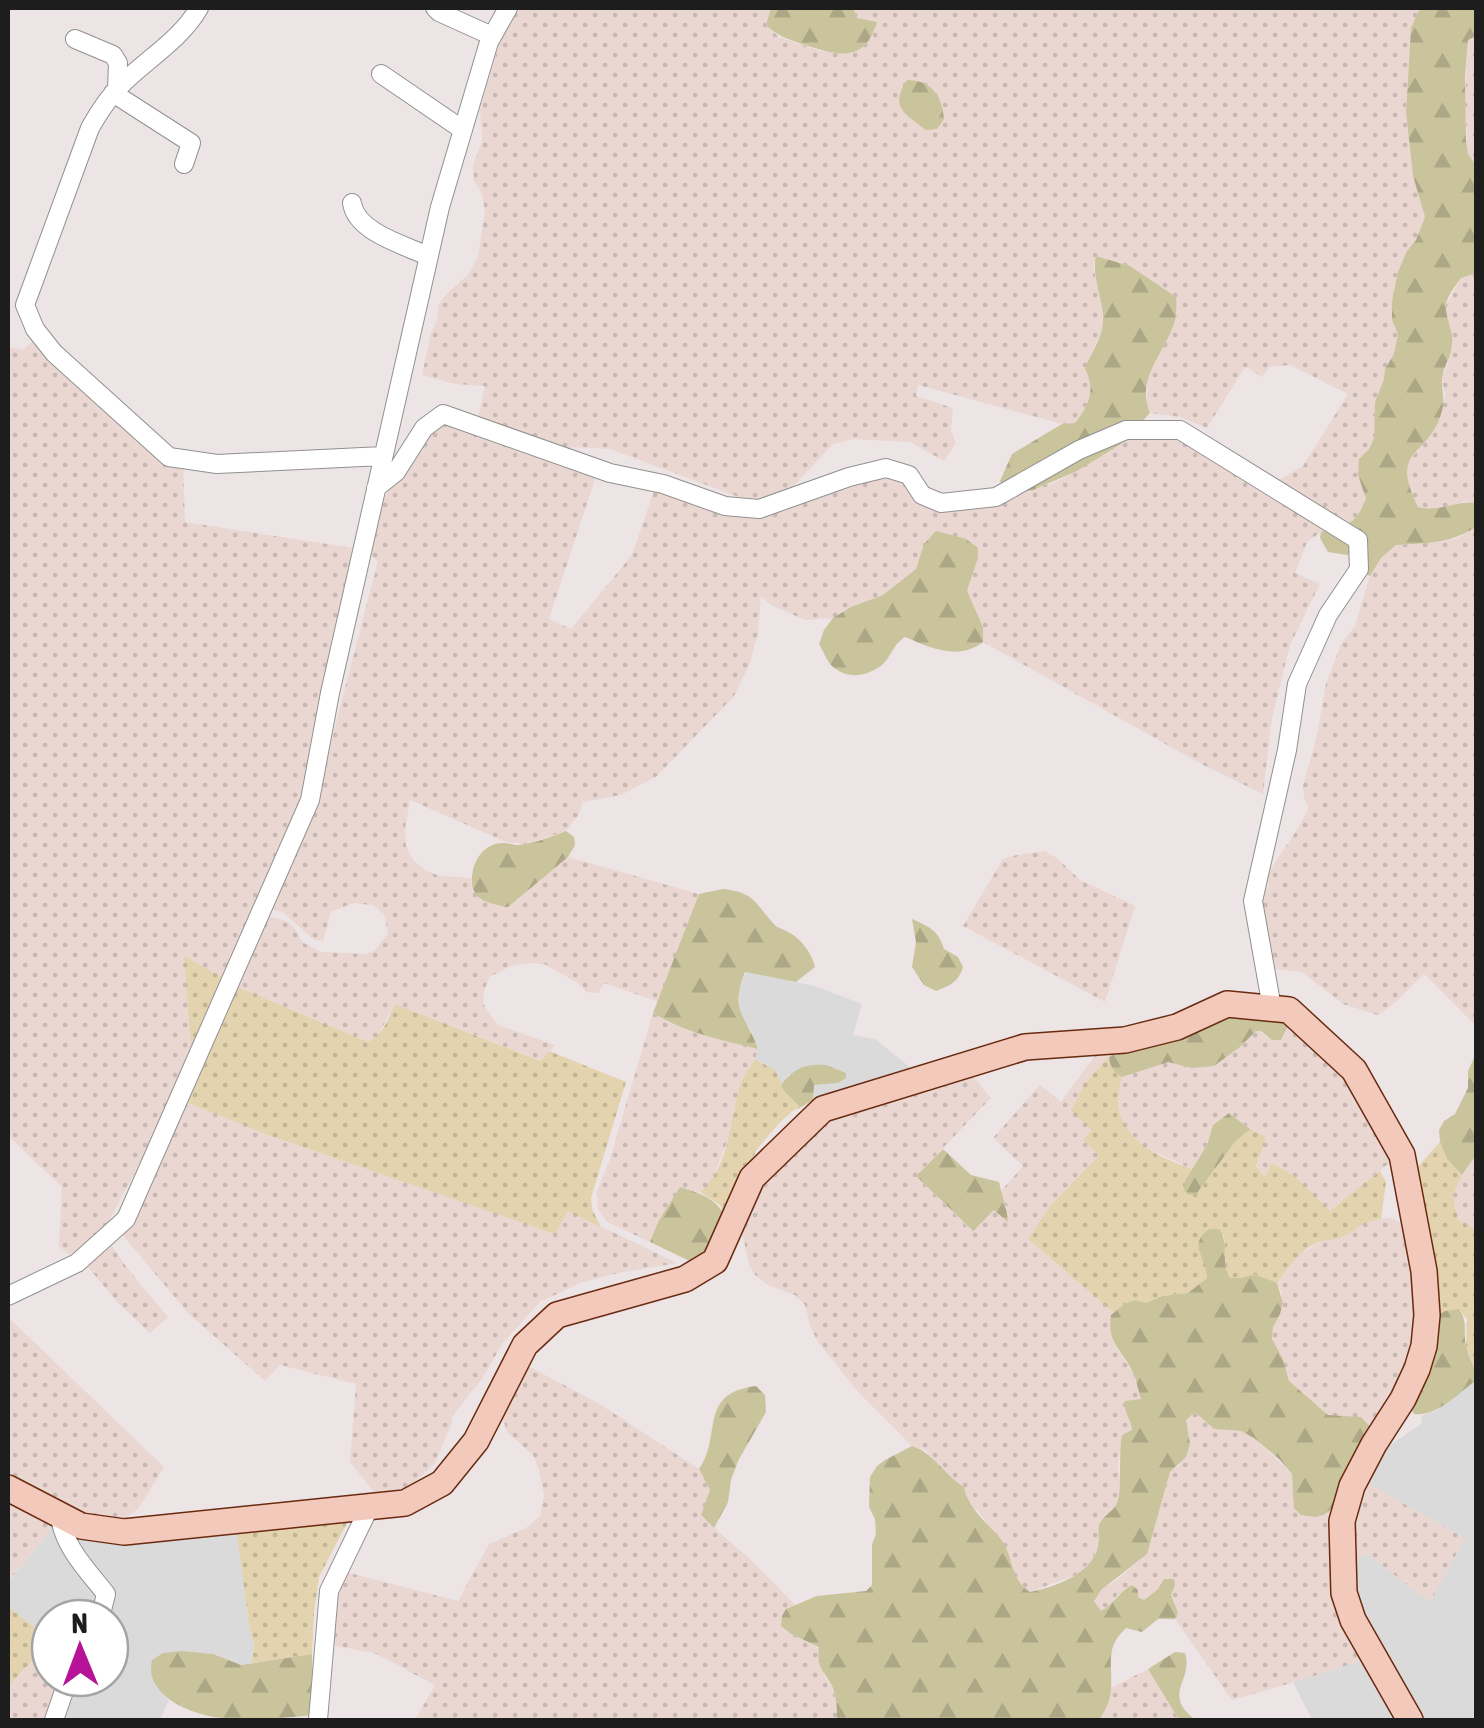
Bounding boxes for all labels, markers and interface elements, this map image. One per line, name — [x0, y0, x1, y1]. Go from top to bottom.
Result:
north arrow — [30, 1598, 130, 1698]
text: N — [71, 1607, 88, 1639]

